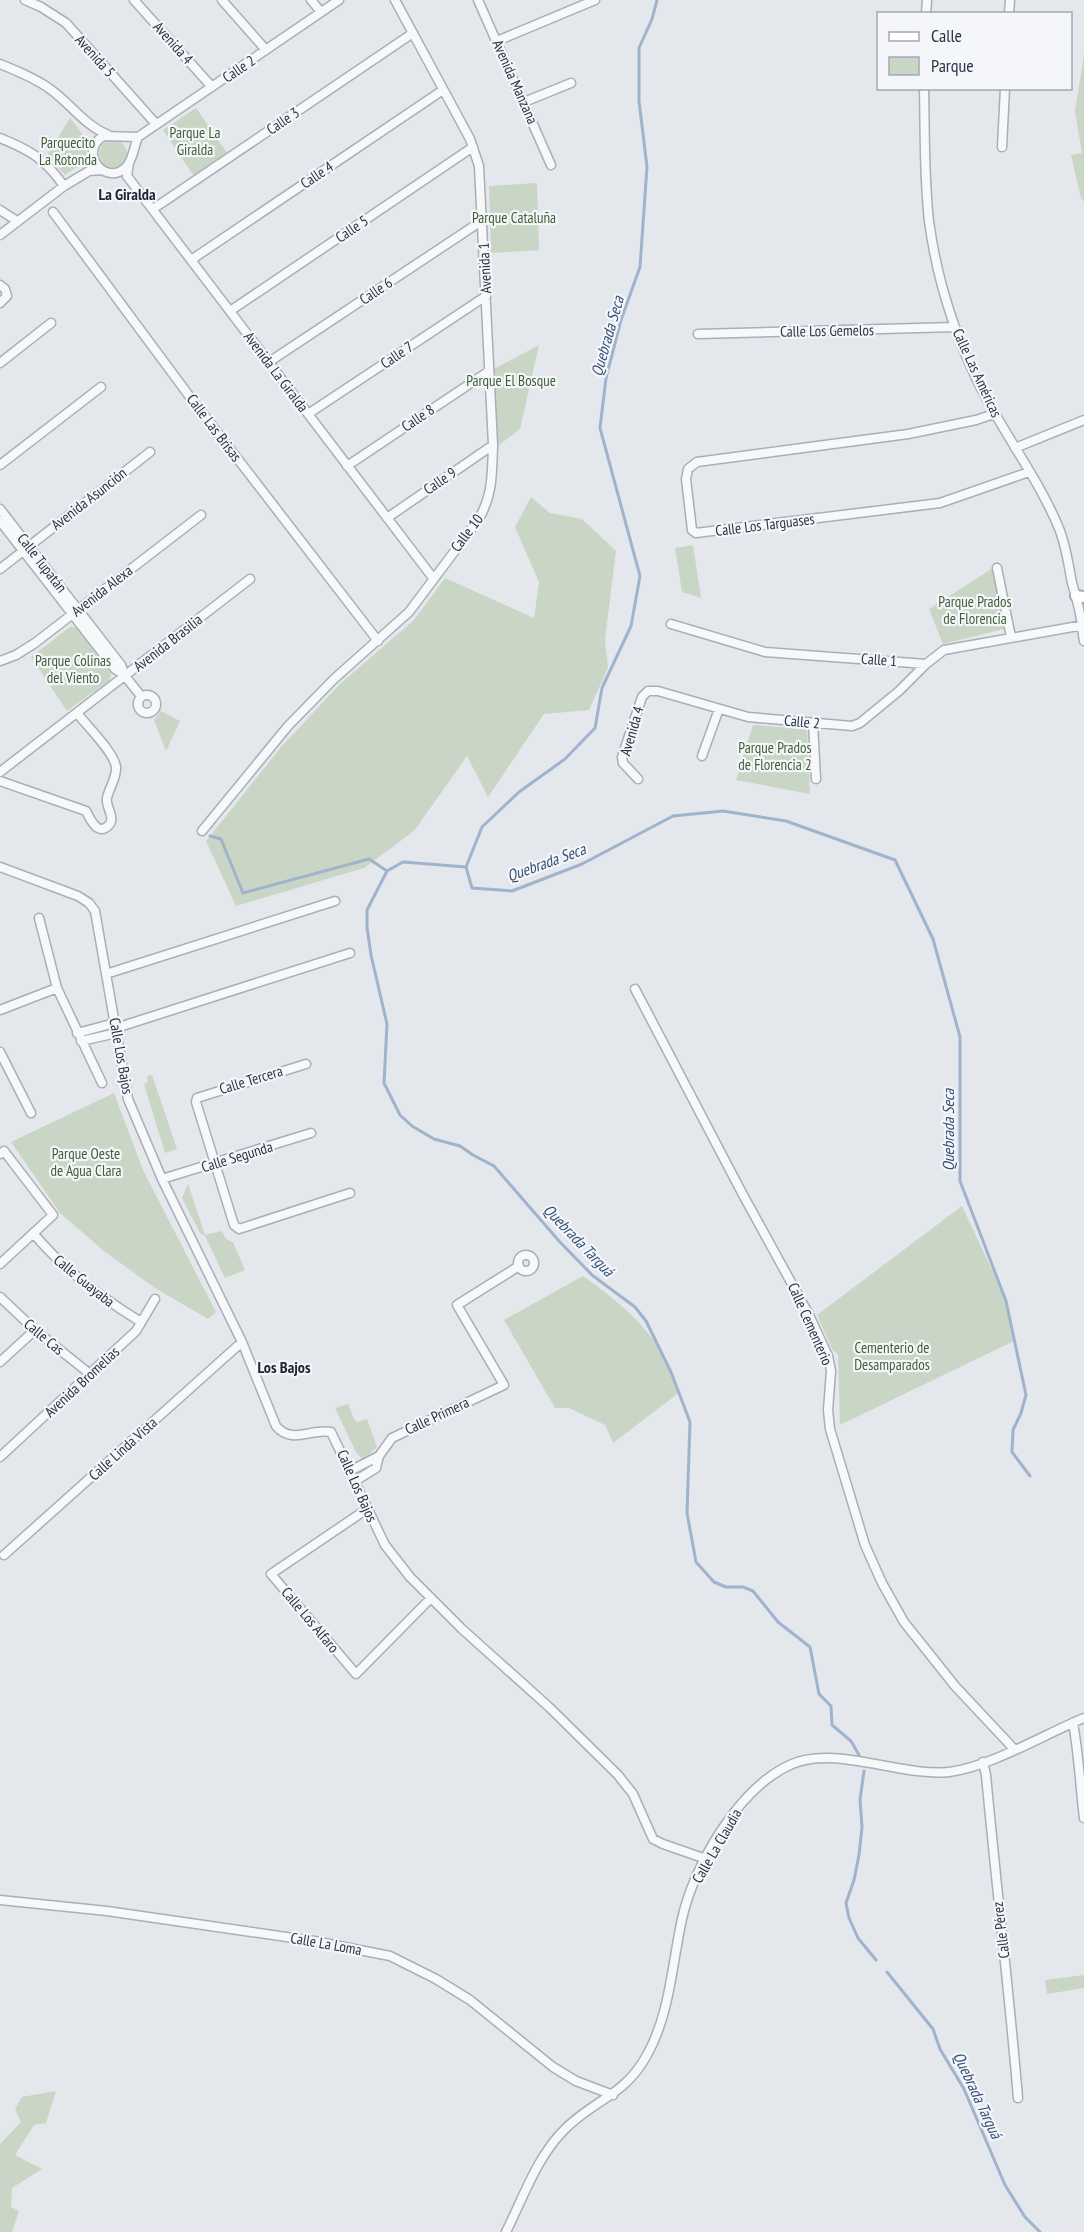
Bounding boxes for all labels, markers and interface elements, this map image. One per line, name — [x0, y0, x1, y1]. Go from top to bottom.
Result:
legend — [877, 12, 1072, 90]
street label: Avenida 4 — [149, 17, 198, 68]
text: Calle — [931, 24, 962, 47]
street label: Avenida 5 — [71, 30, 119, 81]
street label: Avenida Manzana — [488, 37, 542, 127]
street label: Calle 2 — [219, 51, 259, 86]
text: Parque — [931, 54, 974, 77]
street label: Calle 3 — [263, 103, 303, 138]
park label: Parque La Giralda — [170, 123, 220, 159]
park label: Parquecito La Rotonda — [39, 133, 97, 169]
street label: Calle 4 — [297, 157, 337, 192]
district label: La Giralda — [98, 184, 156, 204]
park label: Parque Cataluña — [472, 208, 556, 227]
street label: Calle 5 — [332, 211, 372, 246]
street label: Avenida 1 — [474, 242, 495, 294]
street label: Calle 6 — [356, 273, 396, 308]
water label: Quebrada Seca — [586, 292, 628, 378]
street label: Calle Los Gemelos — [780, 320, 874, 341]
street label: Calle Las Américas — [949, 325, 1006, 420]
street label: Avenida La Giralda — [240, 328, 313, 416]
street label: Calle 7 — [377, 337, 417, 372]
park label: Parque El Bosque — [466, 371, 556, 390]
street label: Calle Las Brisas — [183, 390, 246, 465]
street label: Calle 8 — [398, 400, 438, 435]
street label: Avenida Asunción — [47, 463, 130, 534]
street label: Calle 9 — [420, 463, 460, 498]
street label: Calle Los Targuases — [714, 509, 816, 540]
street label: Calle 10 — [446, 510, 487, 555]
street label: Calle Tupatán — [13, 529, 71, 596]
street label: Avenida Alexa — [67, 561, 136, 620]
park label: Parque Prados de Florencia — [938, 592, 1012, 628]
street label: Avenida Brasilia — [129, 610, 206, 675]
street label: Calle 1 — [861, 649, 898, 670]
park label: Parque Colinas del Viento — [35, 651, 111, 687]
street label: Avenida 4 — [615, 704, 648, 758]
street label: Calle 2 — [783, 710, 821, 733]
park label: Parque Prados de Florencia 2 — [738, 738, 812, 774]
water label: Quebrada Seca — [504, 838, 590, 885]
street label: Calle Los Bajos — [105, 1016, 138, 1096]
street label: Calle Tercera — [217, 1061, 285, 1098]
water label: Quebrada Seca — [938, 1087, 958, 1171]
street label: Calle Segunda — [199, 1137, 275, 1176]
park label: Parque Oeste de Agua Clara — [50, 1144, 122, 1180]
water label: Quebrada Targuá — [539, 1200, 620, 1282]
street label: Calle Guayaba — [50, 1250, 119, 1311]
street label: Calle Cementerio — [784, 1280, 837, 1368]
street label: Calle Cas — [20, 1314, 68, 1359]
park label: Cementerio de Desamparados — [854, 1338, 930, 1374]
street label: Avenida Bromelias — [40, 1342, 123, 1421]
district label: Los Bajos — [257, 1357, 311, 1377]
street label: Calle Primera — [402, 1392, 472, 1439]
street label: Calle Linda Vista — [84, 1413, 161, 1484]
street label: Calle Los Bajos — [333, 1447, 382, 1525]
street label: Calle Los Alfaro — [277, 1583, 343, 1656]
street label: Calle La Claudia — [688, 1805, 746, 1886]
street label: Calle Pérez — [988, 1901, 1013, 1960]
street label: Calle La Loma — [289, 1928, 363, 1959]
water label: Quebrada Targuá — [949, 2049, 1007, 2143]

